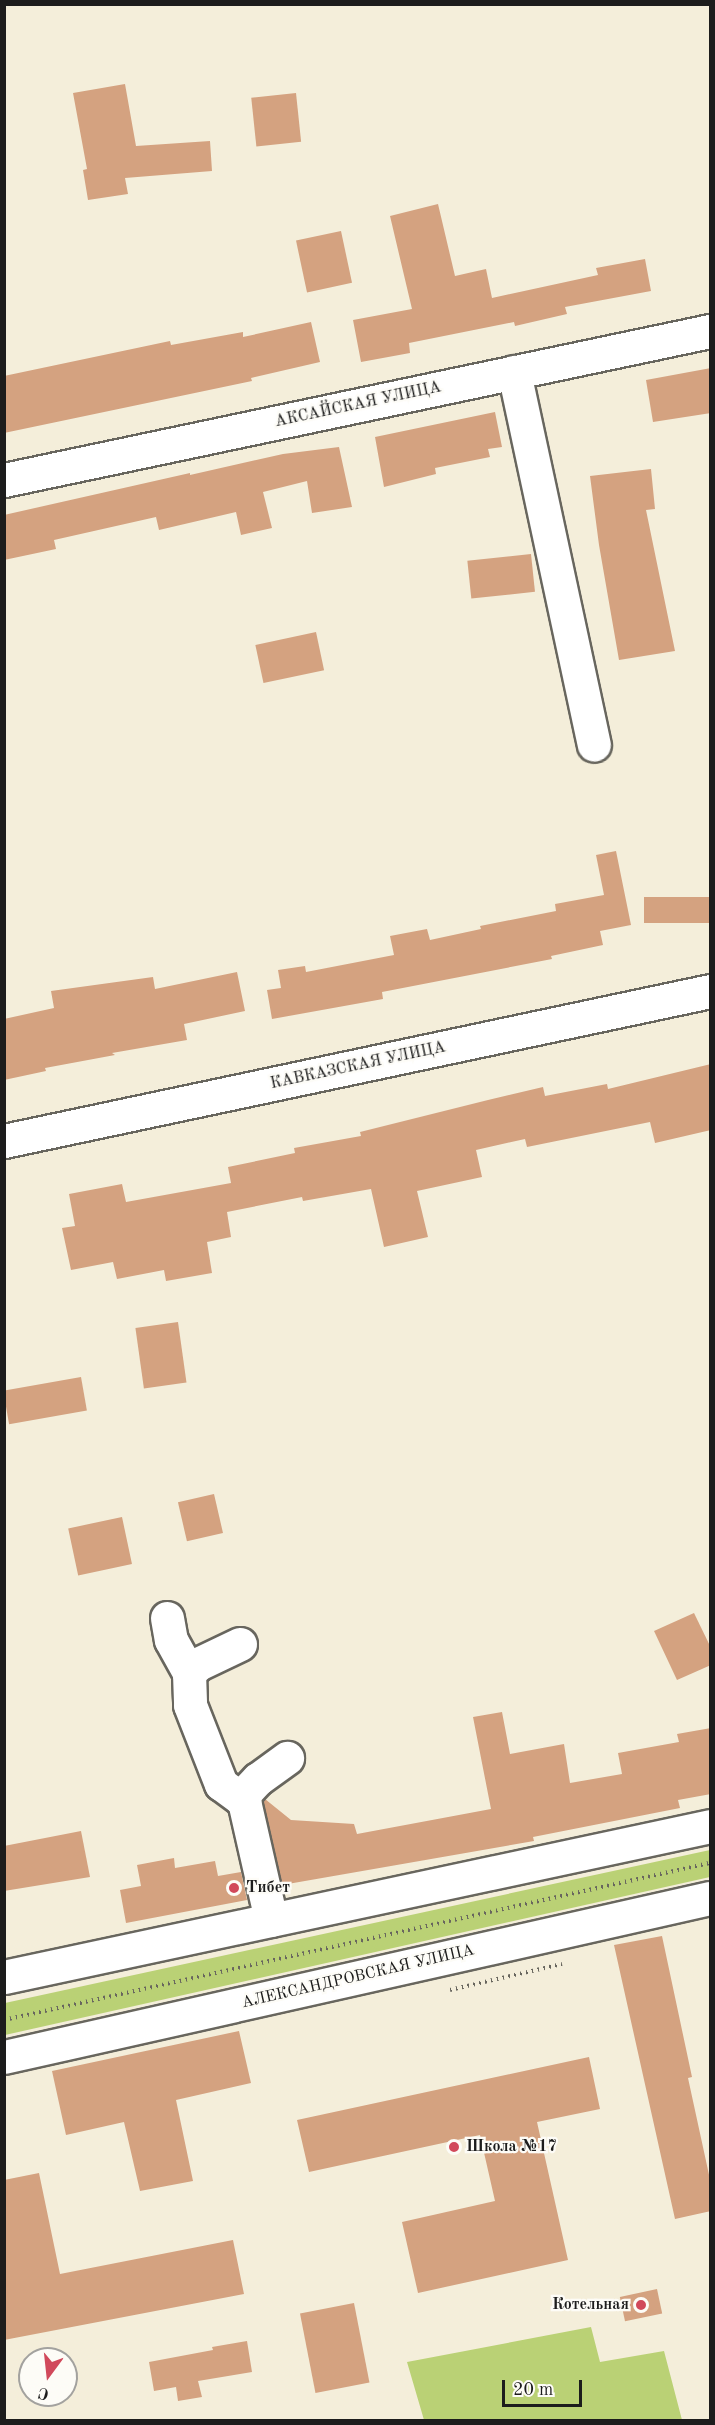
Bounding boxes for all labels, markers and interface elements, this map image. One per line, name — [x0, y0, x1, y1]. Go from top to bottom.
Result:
street label: АКСАЙСКАЯ УЛИЦА — [273, 378, 443, 432]
street label: КАВКАЗСКАЯ УЛИЦА — [269, 1038, 447, 1094]
place label: Тибет — [246, 1878, 290, 1898]
marker: Тибет — [227, 1881, 241, 1895]
street label: АЛЕКСАНДРОВСКАЯ УЛИЦА — [240, 1941, 476, 2013]
place label: Школа №17 — [466, 2137, 557, 2157]
marker: Школа №17 — [447, 2140, 461, 2154]
place label: Котельная — [552, 2295, 629, 2315]
marker: Котельная — [634, 2298, 648, 2312]
north arrow — [18, 2347, 78, 2407]
scale bar — [505, 2368, 584, 2406]
text: 20 m — [513, 2381, 553, 2399]
text: С — [37, 2383, 51, 2402]

